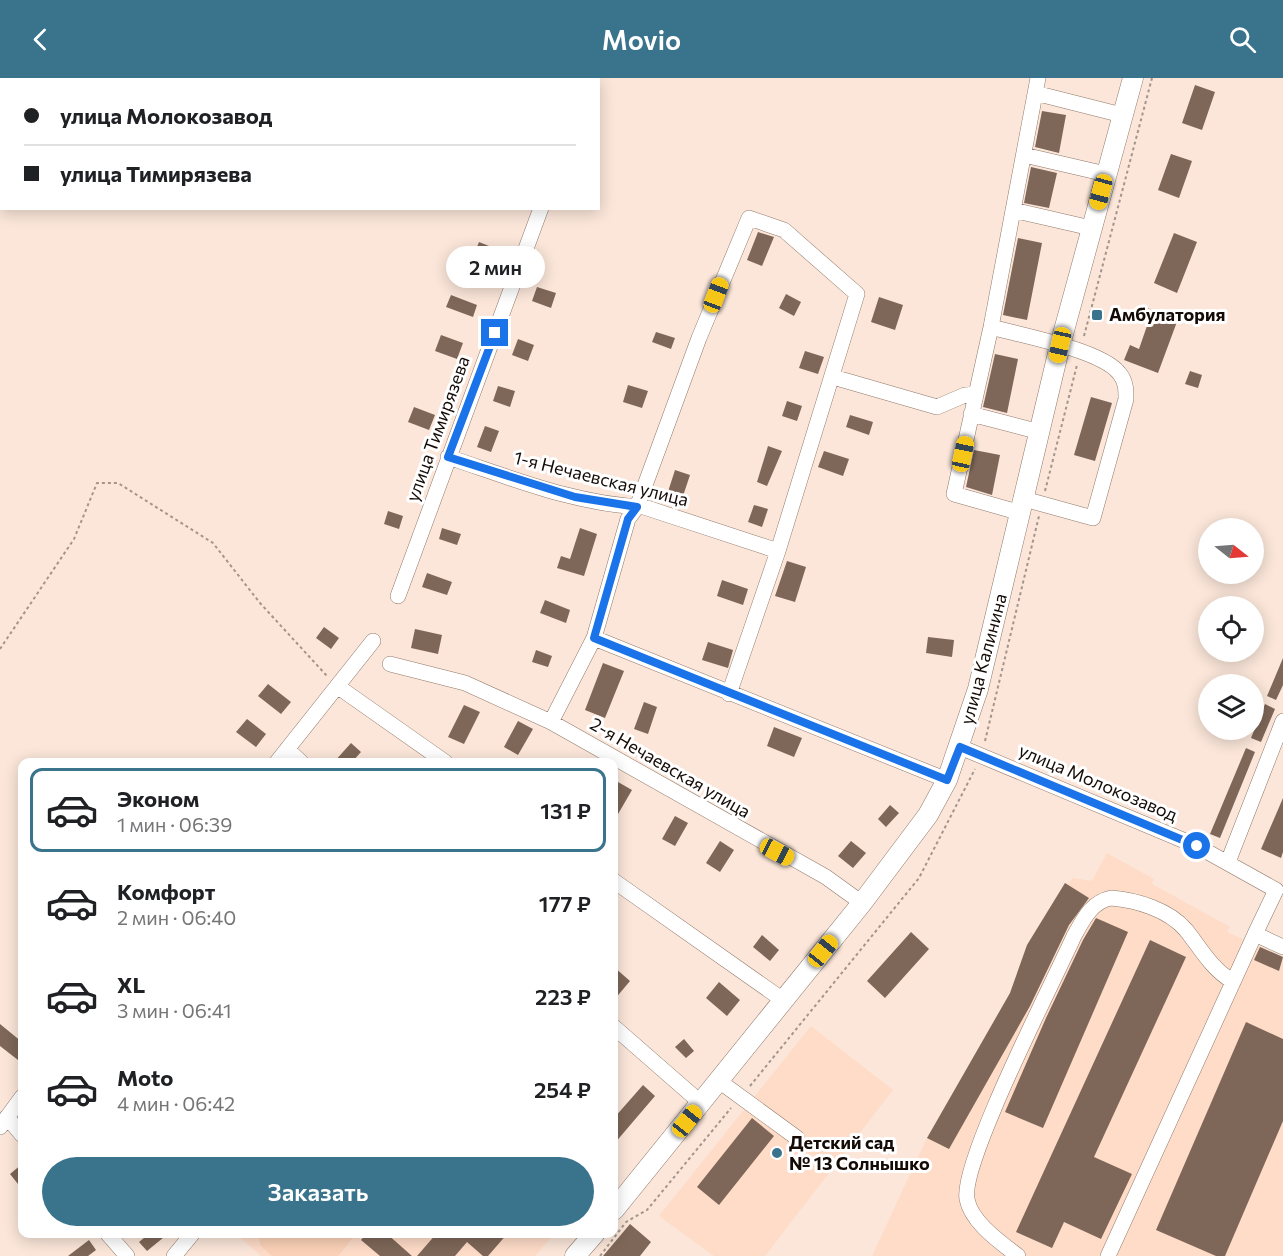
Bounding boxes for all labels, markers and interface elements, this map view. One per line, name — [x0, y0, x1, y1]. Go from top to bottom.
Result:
icon: back — [24, 23, 57, 56]
text: Movio — [602, 23, 681, 56]
icon: search — [1226, 23, 1259, 56]
text: улица Молокозавод — [60, 102, 272, 129]
text: улица Тимирязева — [60, 160, 252, 187]
car — [1088, 172, 1114, 212]
callout: 2 мин — [446, 246, 544, 288]
text: 2 мин — [469, 255, 522, 279]
car — [701, 275, 731, 315]
place label: Амбулатория — [1109, 303, 1225, 325]
marker: Амбулатория — [1090, 308, 1104, 322]
route end — [481, 319, 508, 346]
car — [1047, 325, 1073, 365]
street label: улица Тимирязева — [401, 353, 474, 504]
car — [950, 435, 976, 473]
street label: 1-я Нечаевская улица — [512, 446, 691, 510]
north arrow — [1198, 518, 1264, 584]
map controls — [1198, 518, 1264, 740]
street label: улица Калинина — [955, 591, 1011, 727]
button: locate — [1198, 596, 1264, 662]
button: layers — [1198, 674, 1264, 740]
street label: 2-я Нечаевская улица — [586, 712, 755, 822]
street label: улица Молокозавод — [1016, 739, 1182, 826]
icon: car — [45, 783, 99, 837]
text: Эконом — [117, 785, 199, 812]
text: 131 ₽ — [540, 797, 591, 824]
text: 1 мин · 06:39 — [117, 812, 232, 836]
route start — [1183, 832, 1210, 859]
car — [757, 836, 797, 868]
icon: car — [45, 876, 99, 930]
text: Комфорт — [117, 878, 215, 905]
text: 177 ₽ — [539, 890, 591, 917]
text: 2 мин · 06:40 — [117, 905, 236, 929]
car — [805, 931, 841, 971]
icon: car — [45, 969, 99, 1023]
text: XL — [117, 971, 145, 998]
text: 223 ₽ — [535, 983, 591, 1010]
text: 3 мин · 06:41 — [117, 998, 232, 1022]
icon: car — [45, 1062, 99, 1116]
text: Moto — [117, 1064, 173, 1091]
text: 254 ₽ — [534, 1076, 591, 1103]
text: 4 мин · 06:42 — [117, 1091, 235, 1115]
car — [669, 1101, 705, 1141]
place label: Детский сад № 13 Солнышко — [789, 1131, 930, 1174]
marker: Детский сад № 13 Солнышко — [770, 1146, 784, 1160]
button: Заказать — [42, 1157, 594, 1226]

